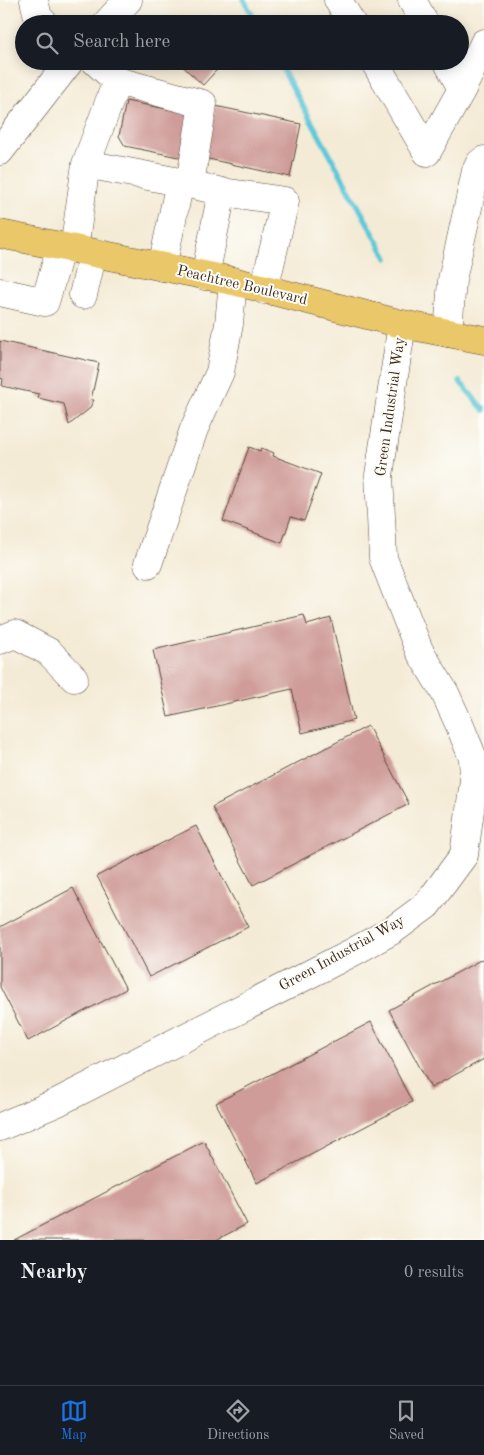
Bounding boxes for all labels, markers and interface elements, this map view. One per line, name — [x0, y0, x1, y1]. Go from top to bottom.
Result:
search box — [15, 15, 469, 70]
icon: search — [33, 29, 61, 57]
text: Search here — [73, 33, 170, 52]
street label: Peachtree Boulevard — [175, 264, 309, 308]
street label: Green Industrial Way — [374, 336, 408, 478]
street label: Green Industrial Way — [277, 913, 407, 995]
text: Nearby — [20, 1262, 88, 1283]
text: 0 results — [404, 1265, 464, 1281]
tab: Map — [60, 1397, 88, 1444]
tab: Directions — [207, 1397, 269, 1444]
tab: Saved — [389, 1397, 424, 1444]

